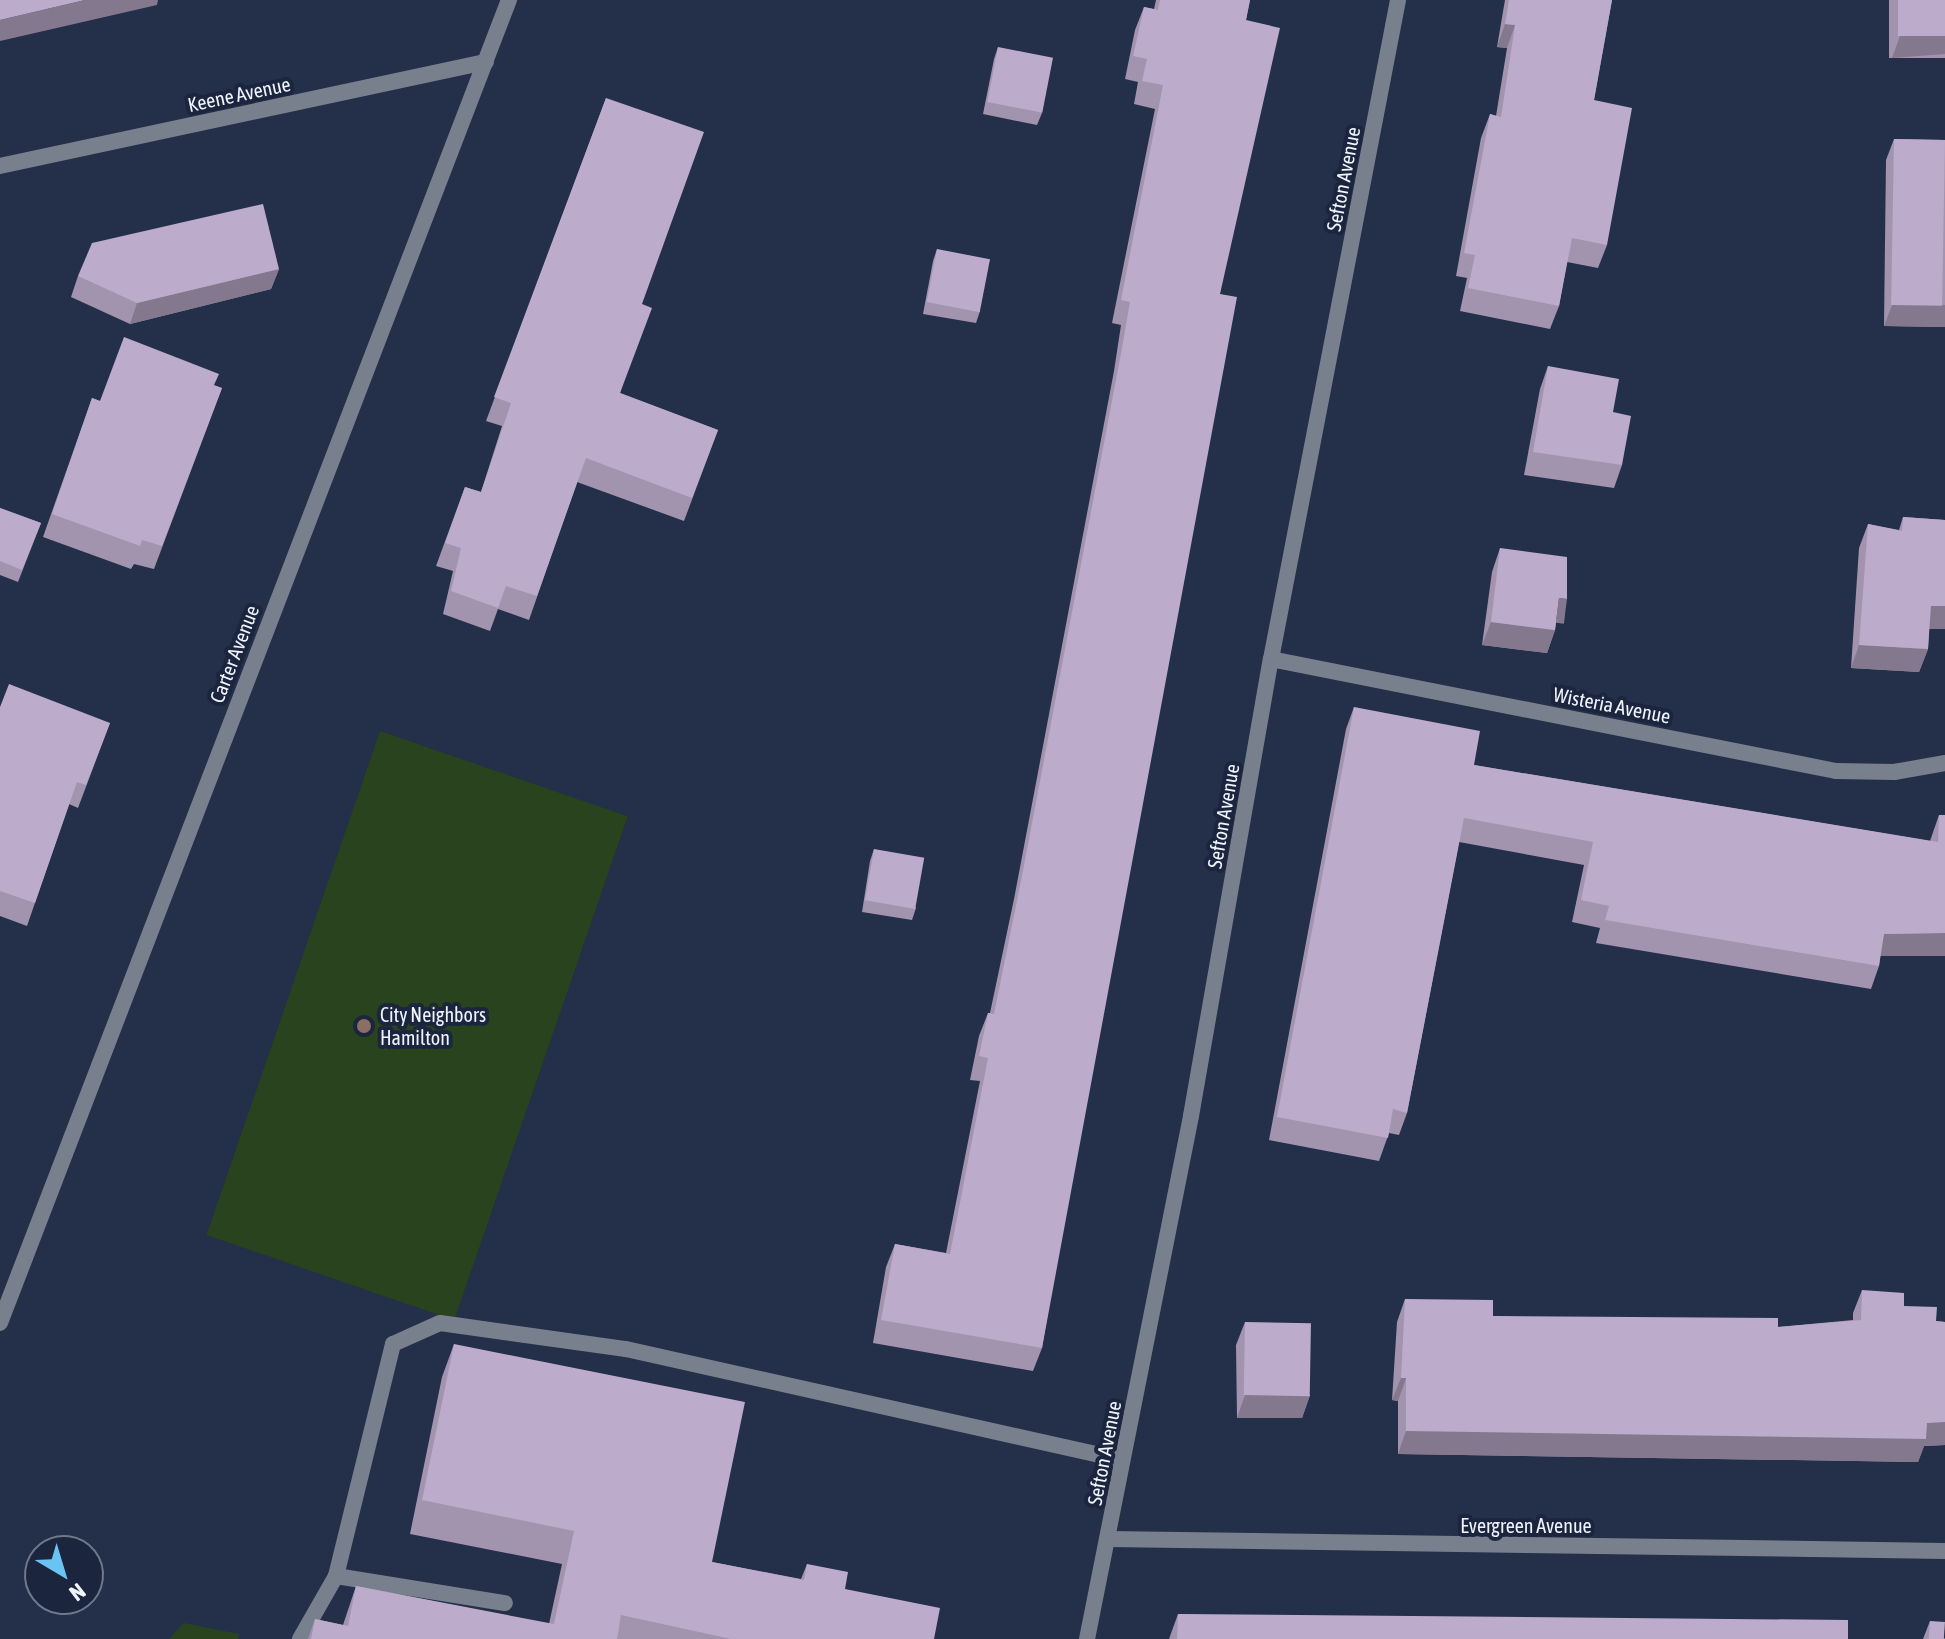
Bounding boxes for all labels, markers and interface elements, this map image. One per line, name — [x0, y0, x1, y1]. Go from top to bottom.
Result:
street label: Keene Avenue — [185, 71, 293, 117]
street label: Sefton Avenue — [1321, 125, 1365, 233]
street label: Carter Avenue — [204, 602, 264, 706]
street label: Wisteria Avenue — [1551, 682, 1673, 728]
street label: Sefton Avenue — [1202, 762, 1244, 870]
place label: City Neighbors Hamilton — [380, 1002, 486, 1049]
marker: City Neighbors Hamilton — [355, 1017, 373, 1035]
street label: Sefton Avenue — [1082, 1399, 1126, 1507]
street label: Evergreen Avenue — [1460, 1513, 1592, 1537]
north arrow — [24, 1535, 104, 1615]
text: N — [64, 1578, 91, 1607]

